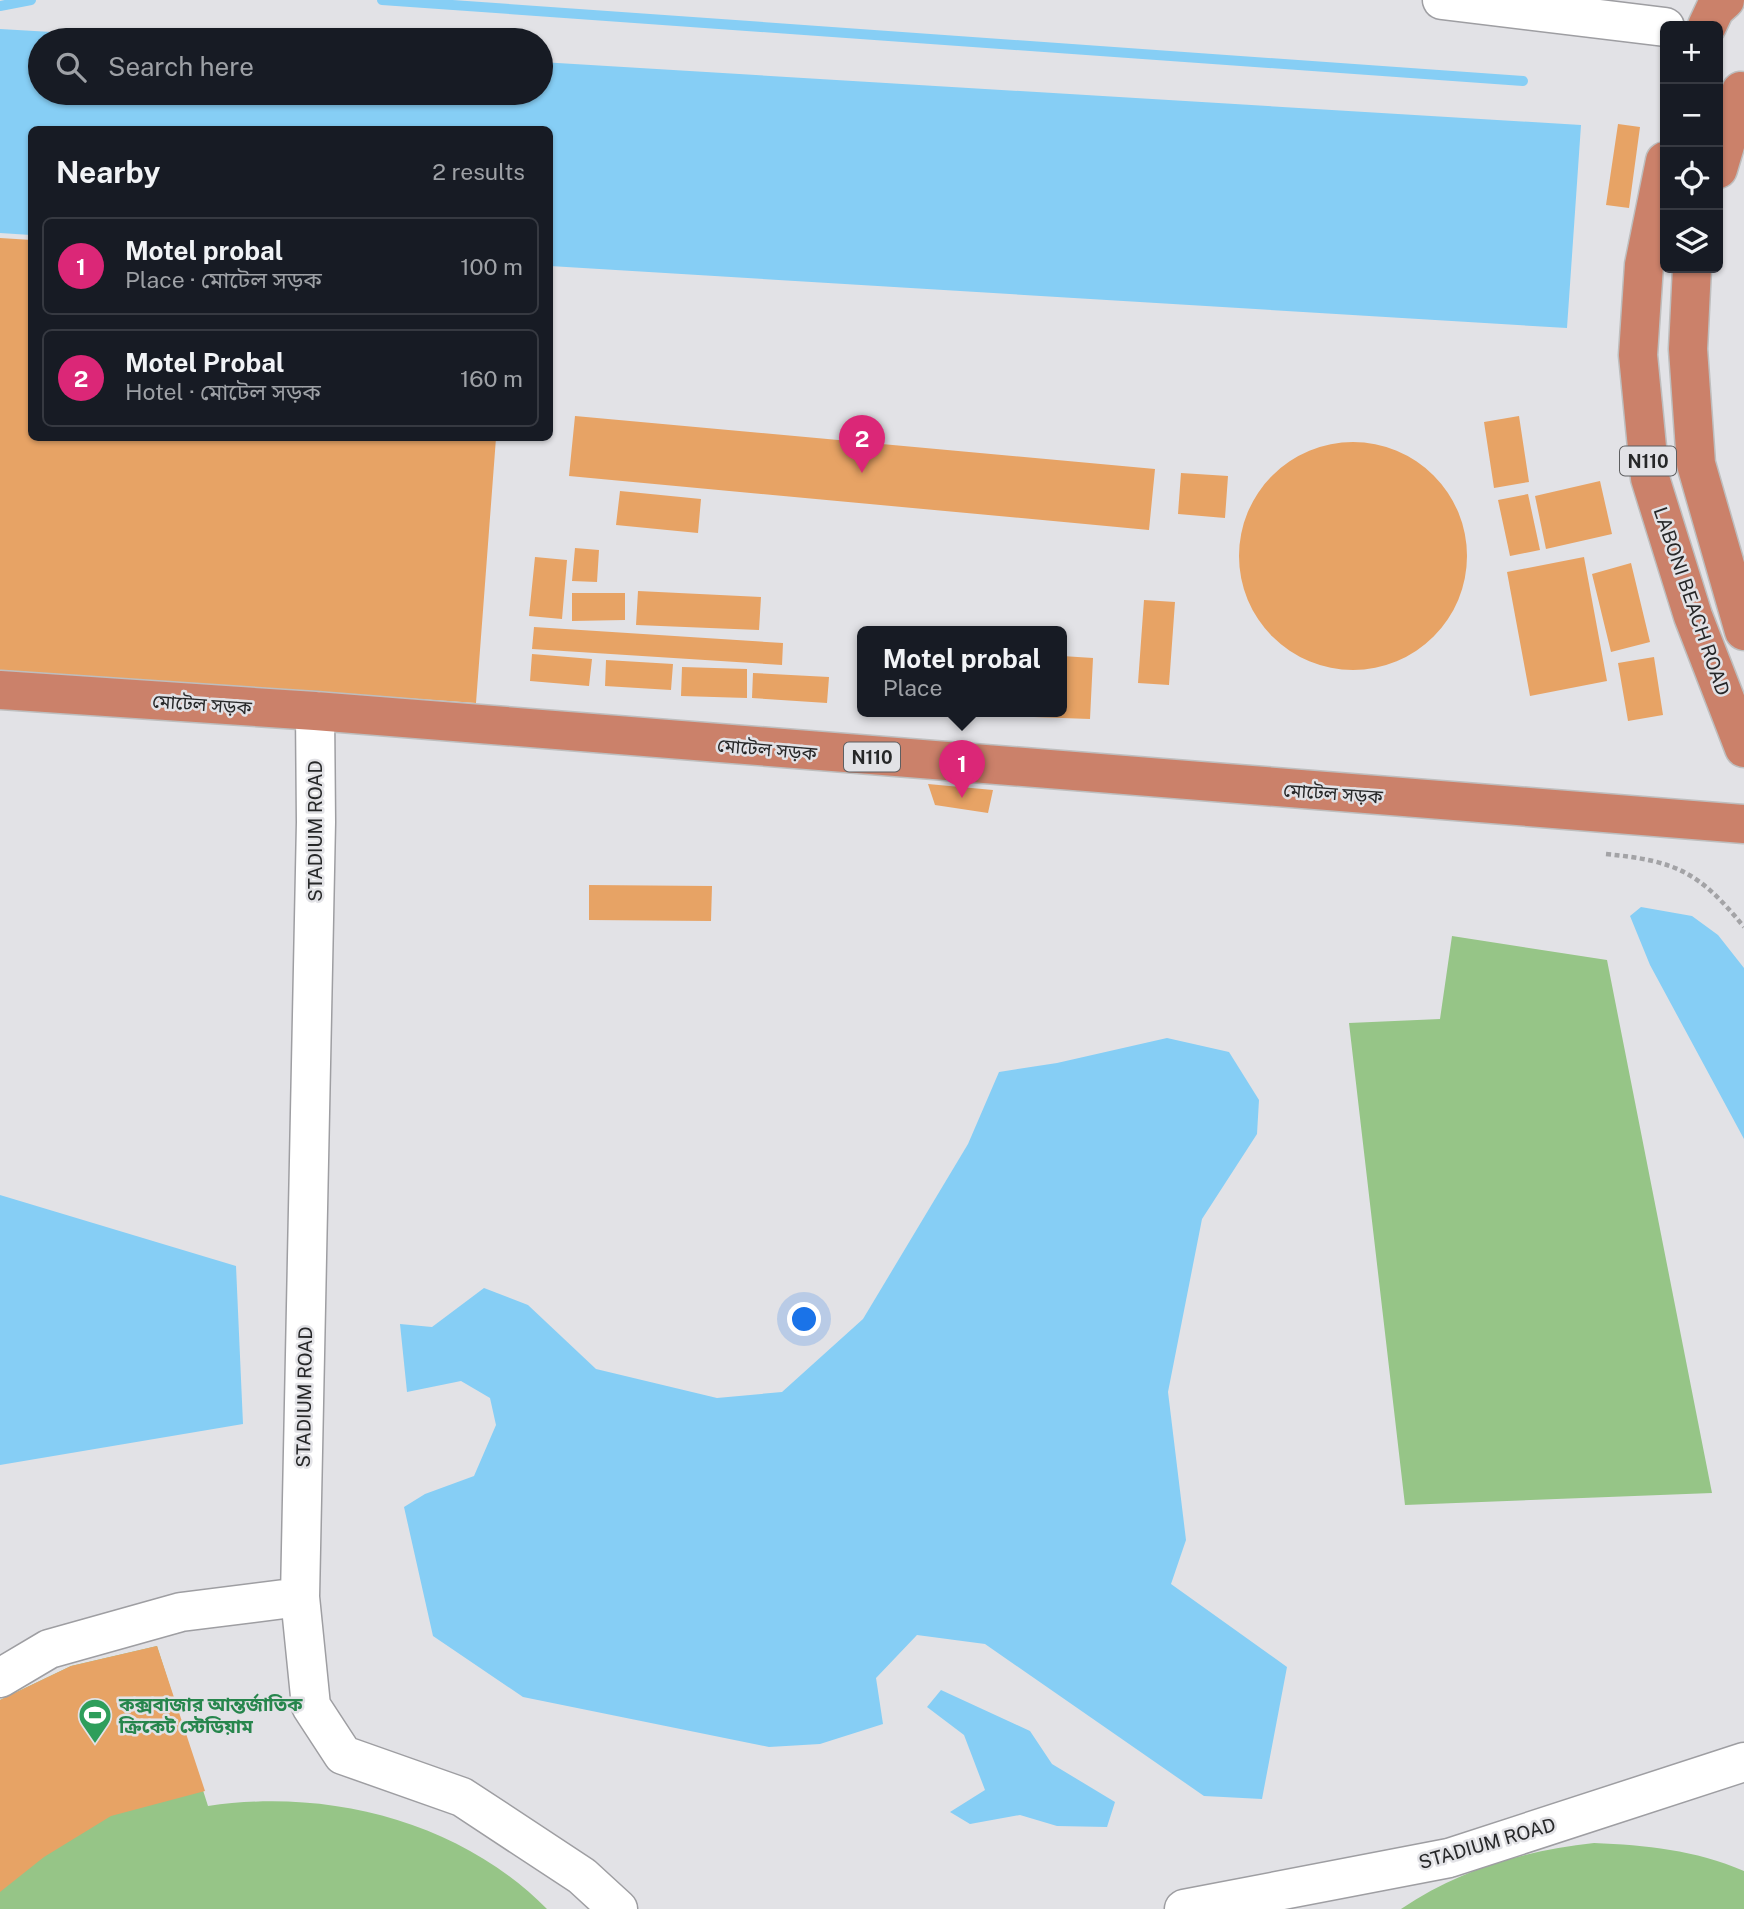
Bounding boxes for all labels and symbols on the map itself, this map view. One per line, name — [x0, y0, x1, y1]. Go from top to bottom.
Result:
pin: 2 — [839, 415, 885, 473]
road number: N110 — [1620, 447, 1676, 476]
street label: LABONI BEACH ROAD — [1649, 504, 1735, 698]
street label: মোটেল সড়ক — [151, 690, 253, 719]
street label: মোটেল সড়ক — [716, 734, 818, 764]
pin: 1 — [939, 740, 985, 798]
road number: N110 — [844, 742, 900, 772]
street label: STADIUM ROAD — [304, 760, 326, 902]
street label: মোটেল সড়ক — [1282, 779, 1384, 808]
your location — [787, 1302, 821, 1336]
street label: STADIUM ROAD — [292, 1326, 316, 1468]
place label: কক্সবাজার আন্তর্জাতিক ক্রিকেট স্টেডিয়াম — [118, 1693, 303, 1737]
sports icon: কক্সবাজার আন্তর্জাতিক ক্রিকেট স্টেডিয়াম — [76, 1696, 114, 1745]
street label: STADIUM ROAD — [1416, 1813, 1558, 1873]

